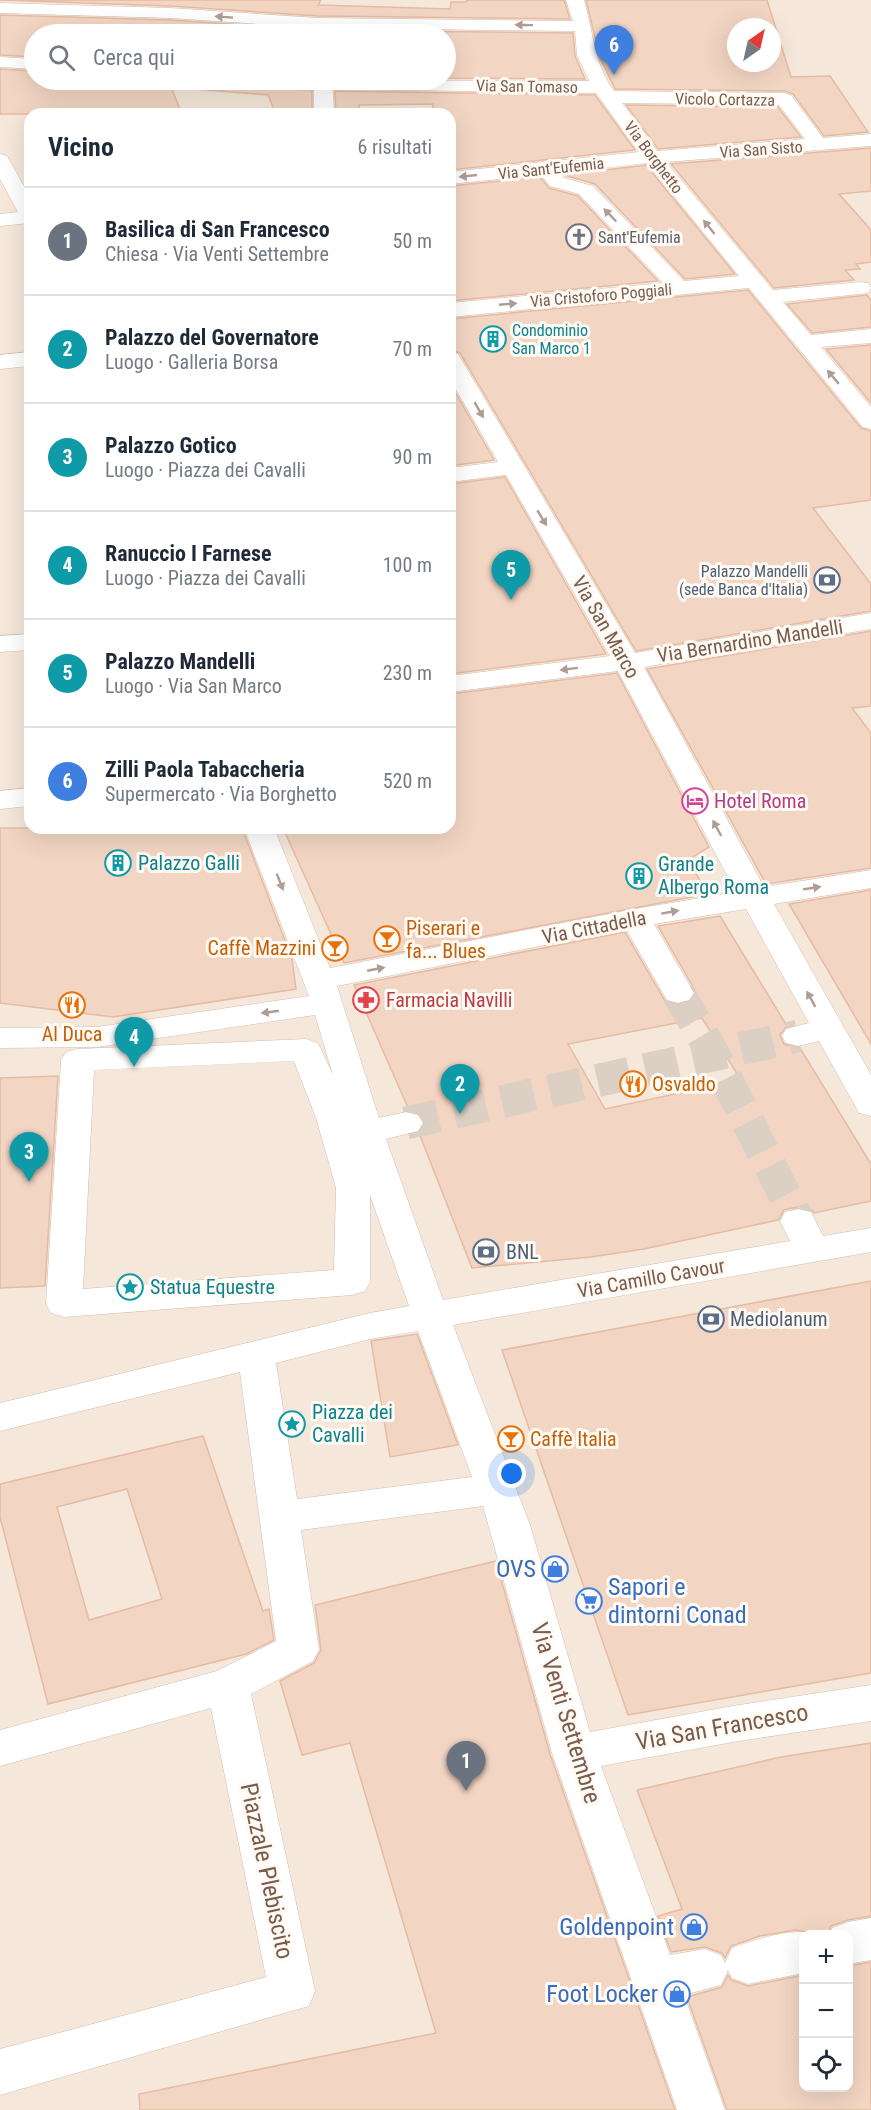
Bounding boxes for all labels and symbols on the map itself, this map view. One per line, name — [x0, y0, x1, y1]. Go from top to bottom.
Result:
one-way arrow — [215, 12, 234, 21]
north arrow — [727, 18, 781, 72]
one-way arrow — [515, 21, 534, 30]
pin: 6 — [594, 26, 634, 75]
street label: Via San Tomaso — [476, 76, 578, 97]
street label: Vicolo Cortazza — [675, 89, 775, 110]
street label: Via Borghetto — [620, 117, 687, 197]
street label: Via San Sisto — [719, 137, 803, 162]
street label: Via Sant'Eufemia — [497, 153, 605, 184]
one-way arrow — [459, 172, 478, 181]
one-way arrow — [603, 208, 617, 223]
one-way arrow — [702, 219, 715, 235]
church icon: Sant'Eufemia — [564, 222, 594, 252]
place label: Sant'Eufemia — [598, 228, 681, 247]
street label: Via Cristoforo Poggiali — [529, 280, 673, 311]
one-way arrow — [499, 299, 518, 309]
place label: Condominio San Marco 1 — [512, 321, 591, 358]
building icon: Condominio San Marco 1 — [478, 324, 508, 354]
one-way arrow — [827, 369, 840, 385]
one-way arrow — [474, 402, 485, 418]
one-way arrow — [537, 509, 547, 526]
pin: 5 — [492, 550, 530, 600]
place label: Palazzo Mandelli (sede Banca d'Italia) — [679, 562, 808, 599]
bank icon: Palazzo Mandelli (sede Banca d'Italia) — [812, 565, 842, 595]
street label: Via San Marco — [567, 572, 645, 682]
street label: Via Bernardino Mandelli — [655, 614, 845, 668]
one-way arrow — [560, 664, 579, 674]
hotel icon: Hotel Roma — [680, 786, 710, 816]
place label: Hotel Roma — [714, 789, 806, 813]
one-way arrow — [712, 819, 722, 836]
building icon: Palazzo Galli — [103, 848, 133, 878]
place label: Palazzo Galli — [138, 851, 240, 875]
place label: Grande Albergo Roma — [658, 852, 769, 899]
building icon: Grande Albergo Roma — [624, 861, 654, 891]
one-way arrow — [275, 874, 285, 892]
one-way arrow — [803, 884, 822, 893]
street label: Via Cittadella — [540, 905, 648, 949]
one-way arrow — [661, 908, 680, 917]
place label: Piserari e fa... Blues — [406, 916, 486, 963]
bar icon: Piserari e fa... Blues — [372, 924, 402, 954]
bar icon: Caffè Mazzini — [320, 933, 350, 963]
place label: Caffè Mazzini — [208, 936, 316, 960]
one-way arrow — [366, 964, 385, 973]
pharmacy icon: Farmacia Navilli — [351, 985, 381, 1015]
place label: Farmacia Navilli — [386, 988, 512, 1012]
restaurant icon: Al Duca — [57, 990, 87, 1020]
one-way arrow — [806, 991, 817, 1007]
one-way arrow — [261, 1007, 280, 1016]
pin: 4 — [114, 1018, 154, 1067]
place label: Al Duca — [42, 1022, 102, 1046]
pin: 2 — [440, 1064, 480, 1114]
restaurant icon: Osvaldo — [618, 1069, 648, 1099]
place label: Osvaldo — [652, 1072, 716, 1096]
pin: 3 — [9, 1132, 48, 1182]
bank icon: BNL — [471, 1237, 501, 1267]
place label: BNL — [506, 1240, 539, 1264]
street label: Via Camillo Cavour — [575, 1253, 727, 1303]
place icon: Statua Equestre — [115, 1272, 145, 1302]
place label: Statua Equestre — [150, 1275, 275, 1299]
bank icon: Mediolanum — [696, 1304, 726, 1334]
place label: Mediolanum — [730, 1307, 828, 1331]
place label: Piazza dei Cavalli — [312, 1400, 393, 1447]
place icon: Piazza dei Cavalli — [277, 1409, 307, 1439]
bar icon: Caffè Italia — [496, 1424, 526, 1454]
place label: Caffè Italia — [530, 1427, 617, 1451]
your location — [497, 1459, 526, 1488]
shop icon: OVS — [540, 1554, 570, 1584]
place label: OVS — [496, 1555, 536, 1583]
place label: Sapori e dintorni Conad — [608, 1573, 747, 1629]
supermarket icon: Sapori e dintorni Conad — [574, 1586, 604, 1616]
street label: Via Venti Settembre — [525, 1619, 607, 1807]
street label: Via San Francesco — [634, 1698, 810, 1756]
pin: 1 — [446, 1742, 486, 1791]
street label: Piazzale Plebiscito — [235, 1781, 299, 1961]
shop icon: Goldenpoint — [679, 1912, 709, 1942]
place label: Goldenpoint — [559, 1913, 674, 1941]
shop icon: Foot Locker — [662, 1979, 692, 2009]
place label: Foot Locker — [546, 1980, 658, 2008]

